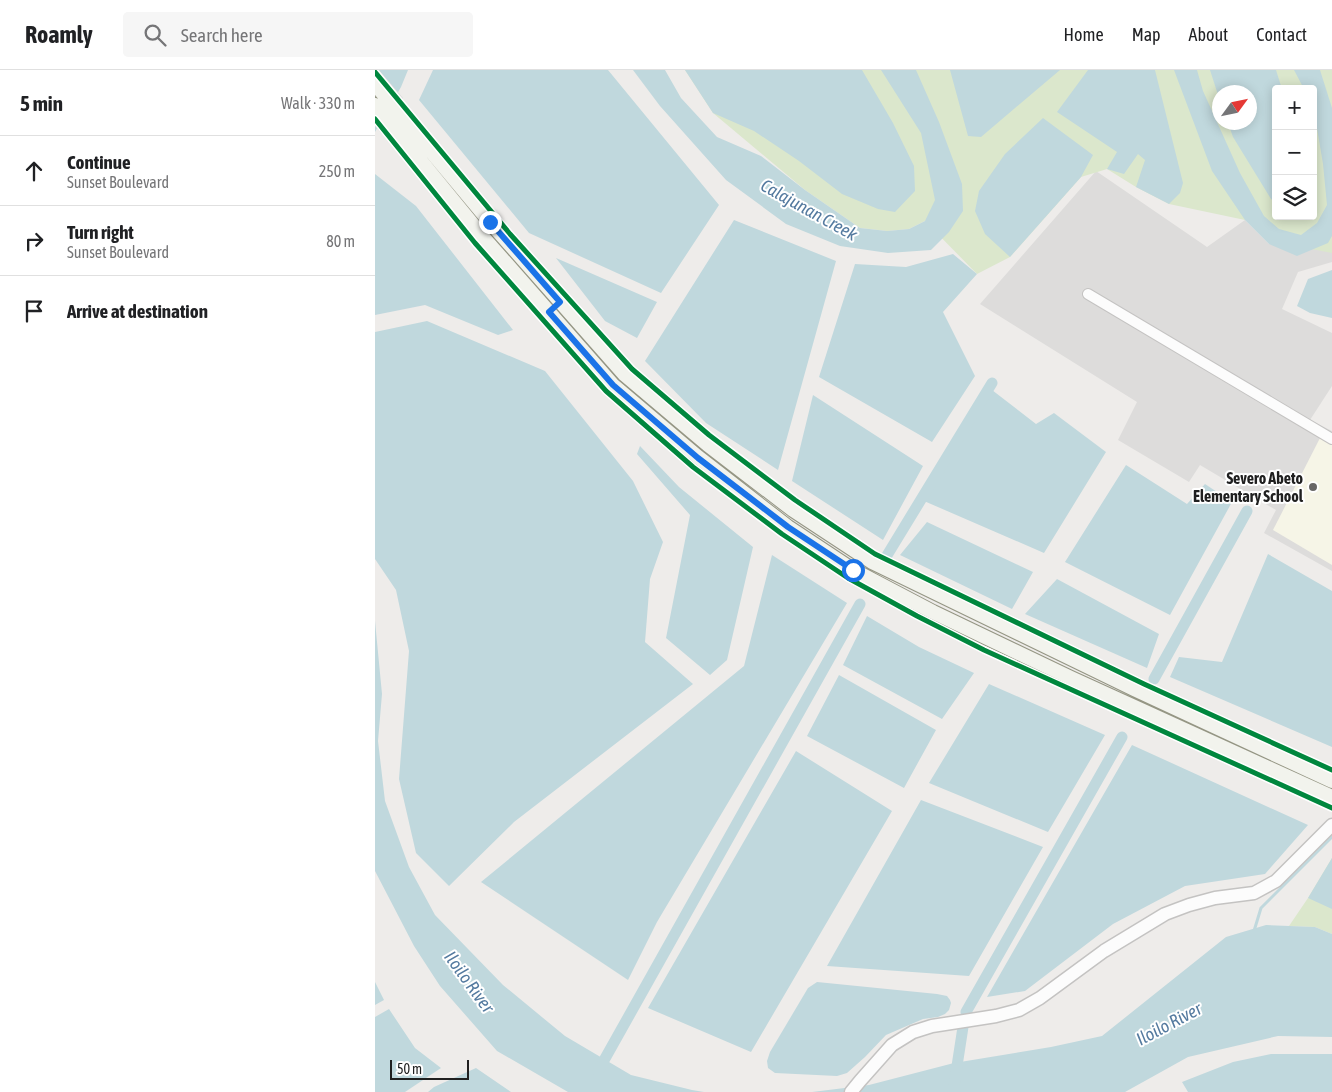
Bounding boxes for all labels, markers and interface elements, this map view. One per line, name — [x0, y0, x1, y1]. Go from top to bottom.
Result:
search box — [123, 12, 473, 57]
text: Roamly — [25, 21, 93, 48]
icon: search — [141, 21, 169, 49]
text: Search here — [181, 24, 263, 46]
text: Home — [1064, 24, 1104, 45]
text: Map — [1132, 24, 1161, 45]
text: About — [1189, 24, 1228, 45]
text: Contact — [1256, 24, 1307, 45]
north arrow — [1212, 85, 1257, 130]
map controls — [1272, 85, 1317, 220]
button: + — [1272, 85, 1317, 130]
text: 5 min — [20, 91, 63, 115]
text: Walk · 330 m — [281, 94, 355, 112]
button: − — [1272, 130, 1317, 175]
text: Continue — [67, 151, 131, 173]
icon: ahead — [20, 157, 48, 185]
text: 250 m — [319, 162, 355, 180]
text: Sunset Boulevard — [67, 173, 169, 191]
water label: Calajunan Creek — [757, 174, 862, 245]
button: layers — [1272, 175, 1317, 220]
route end — [479, 211, 502, 234]
text: Turn right — [67, 221, 134, 243]
icon: right — [20, 227, 48, 255]
text: 80 m — [326, 232, 355, 250]
text: Sunset Boulevard — [67, 243, 169, 261]
icon: arrive — [20, 297, 48, 325]
text: Arrive at destination — [67, 300, 208, 322]
place label: Severo Abeto Elementary School — [1193, 469, 1304, 505]
marker: Severo Abeto Elementary School — [1307, 481, 1319, 493]
route start — [842, 559, 865, 582]
water label: Iloilo River — [440, 947, 499, 1017]
water label: Iloilo River — [1132, 997, 1206, 1049]
scale bar — [390, 1057, 469, 1080]
text: 50 m — [397, 1061, 422, 1077]

